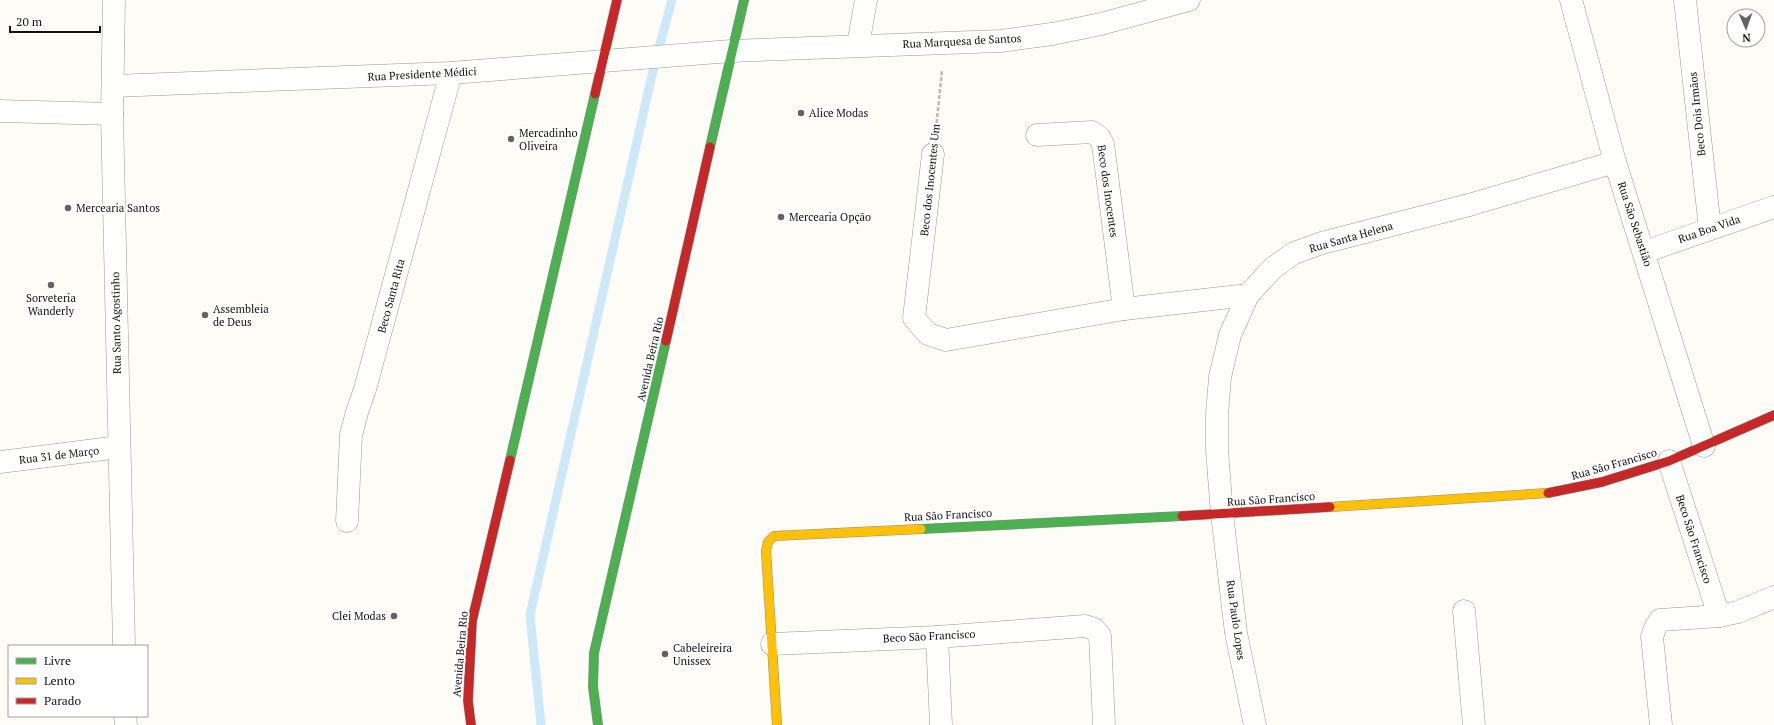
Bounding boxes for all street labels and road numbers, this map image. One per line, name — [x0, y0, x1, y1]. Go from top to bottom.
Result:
street label: Rua Marquesa de Santos — [902, 31, 1022, 51]
street label: Rua Presidente Médici — [367, 64, 477, 84]
street label: Beco Dois Irmãos — [1686, 71, 1708, 157]
street label: Beco dos Inocentes Um — [917, 123, 943, 237]
street label: Beco dos Inocentes — [1095, 144, 1121, 238]
street label: Rua São Sebastião — [1615, 180, 1655, 268]
street label: Rua Boa Vida — [1676, 212, 1742, 246]
street label: Rua Santa Helena — [1308, 218, 1395, 256]
street label: Beco Santa Rita — [374, 257, 408, 335]
street label: Rua Santo Agostinho — [108, 272, 124, 374]
street label: Avenida Beira Rio — [633, 315, 667, 403]
street label: Rua 31 de Março — [18, 443, 100, 467]
street label: Rua São Francisco — [1570, 445, 1658, 483]
street label: Rua São Francisco — [1226, 489, 1316, 509]
street label: Beco São Francisco — [1673, 493, 1715, 585]
street label: Rua São Francisco — [904, 506, 992, 524]
street label: Rua Paulo Lopes — [1223, 579, 1249, 661]
street label: Avenida Beira Rio — [449, 610, 471, 698]
street label: Beco São Francisco — [882, 627, 976, 645]

